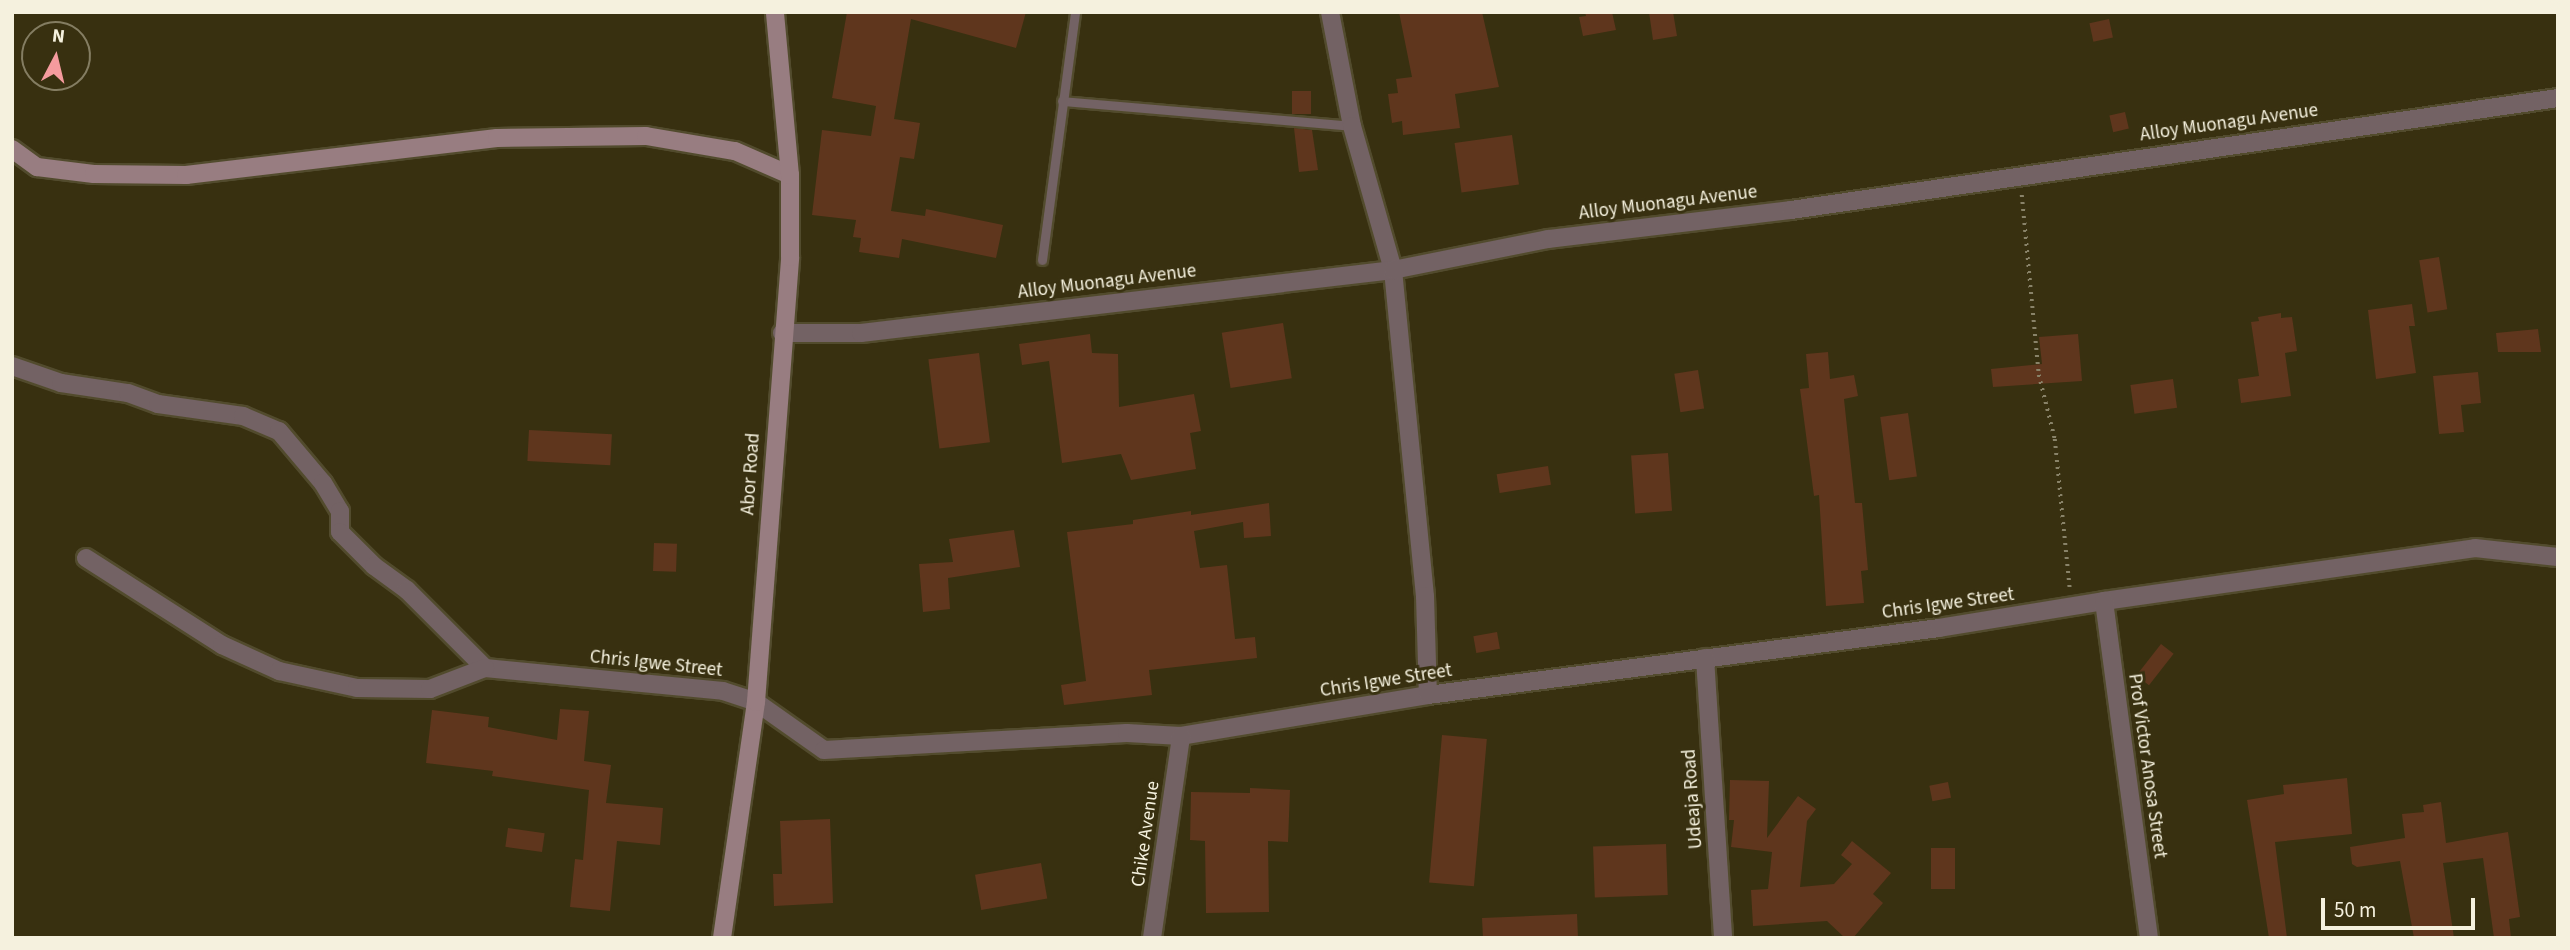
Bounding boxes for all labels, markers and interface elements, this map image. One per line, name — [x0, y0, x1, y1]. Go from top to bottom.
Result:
north arrow — [21, 21, 91, 91]
text: N — [50, 22, 66, 51]
street label: Alloy Muonagu Avenue — [2138, 99, 2320, 147]
street label: Alloy Muonagu Avenue — [1577, 181, 1759, 225]
street label: Alloy Muonagu Avenue — [1016, 260, 1198, 304]
street label: Abor Road — [737, 432, 765, 516]
street label: Chris Igwe Street — [1880, 583, 2016, 625]
street label: Chris Igwe Street — [589, 646, 723, 682]
street label: Chris Igwe Street — [1318, 659, 1454, 703]
street label: Prof Victor Anosa Street — [2123, 672, 2171, 860]
street label: Udeaja Road — [1678, 748, 1708, 850]
street label: Chike Avenue — [1127, 780, 1165, 888]
scale bar — [2325, 884, 2479, 928]
text: 50 m — [2334, 895, 2376, 925]

